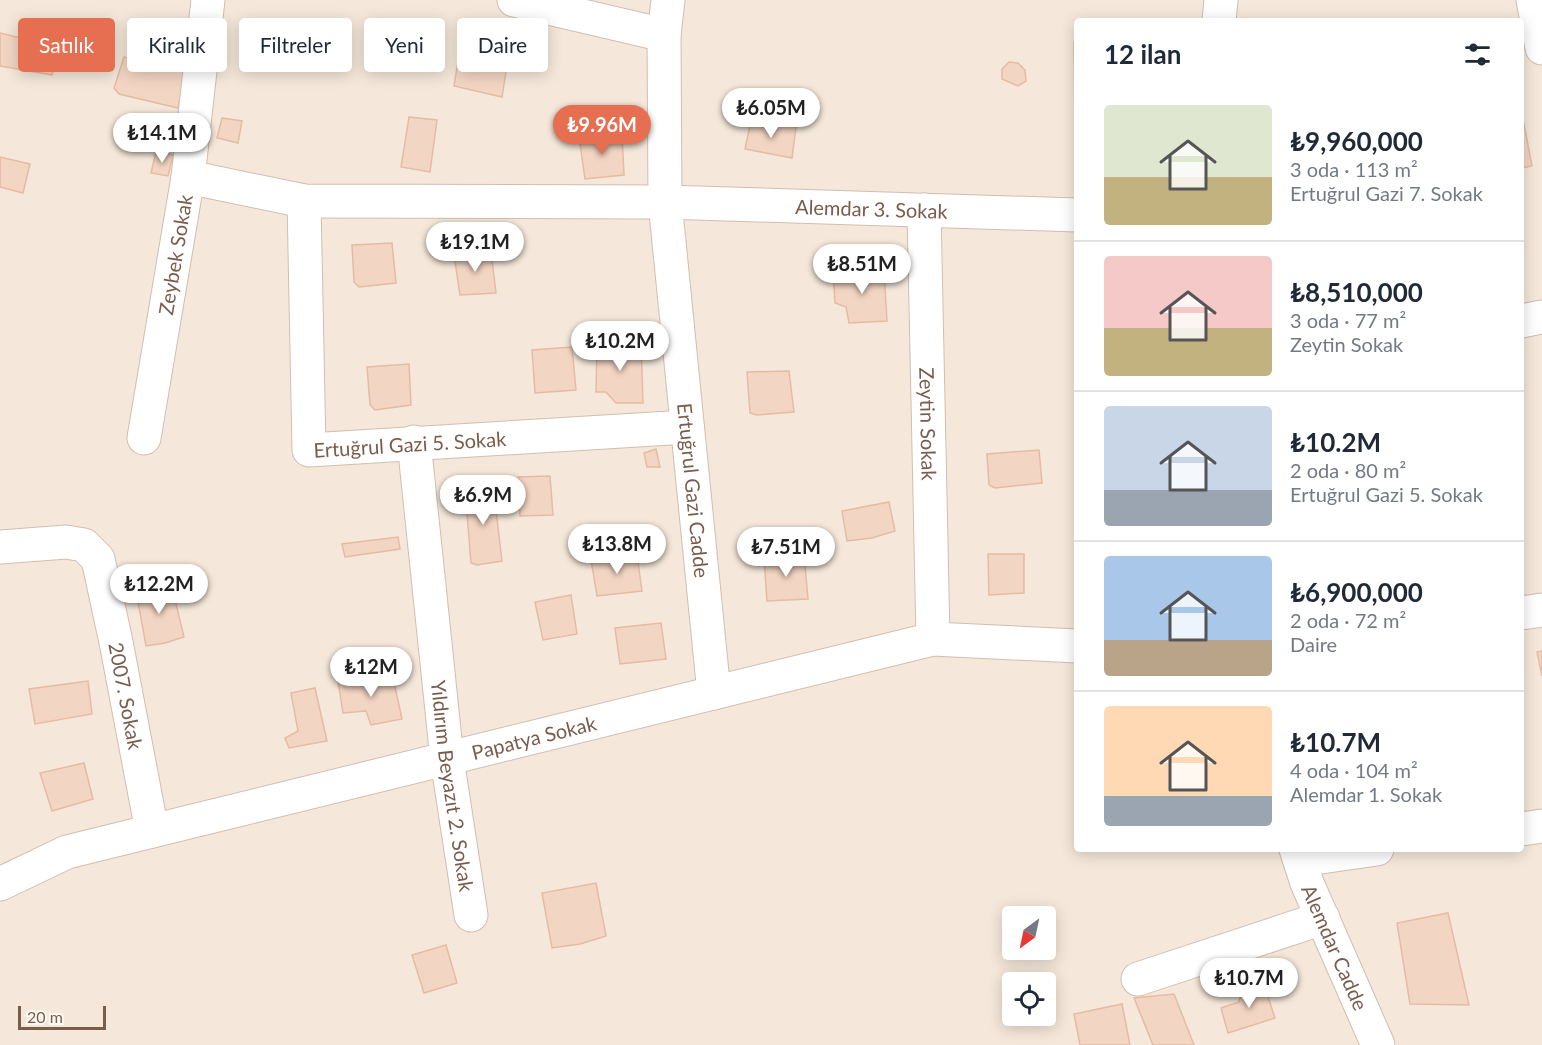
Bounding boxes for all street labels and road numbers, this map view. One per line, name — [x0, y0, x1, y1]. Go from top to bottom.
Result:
street label: Zeybek Sokak — [153, 192, 197, 317]
street label: Alemdar 3. Sokak — [795, 194, 949, 223]
street label: Zeytin Sokak — [915, 367, 942, 482]
street label: Ertuğrul Gazi Cadde — [673, 402, 714, 579]
street label: Ertuğrul Gazi 5. Sokak — [313, 426, 508, 462]
street label: 2007. Sokak — [104, 640, 148, 752]
street label: Yıldırım Beyazıt 2. Sokak — [427, 679, 479, 894]
street label: Papatya Sokak — [469, 710, 599, 764]
street label: Alemdar Cadde — [1297, 881, 1373, 1014]

